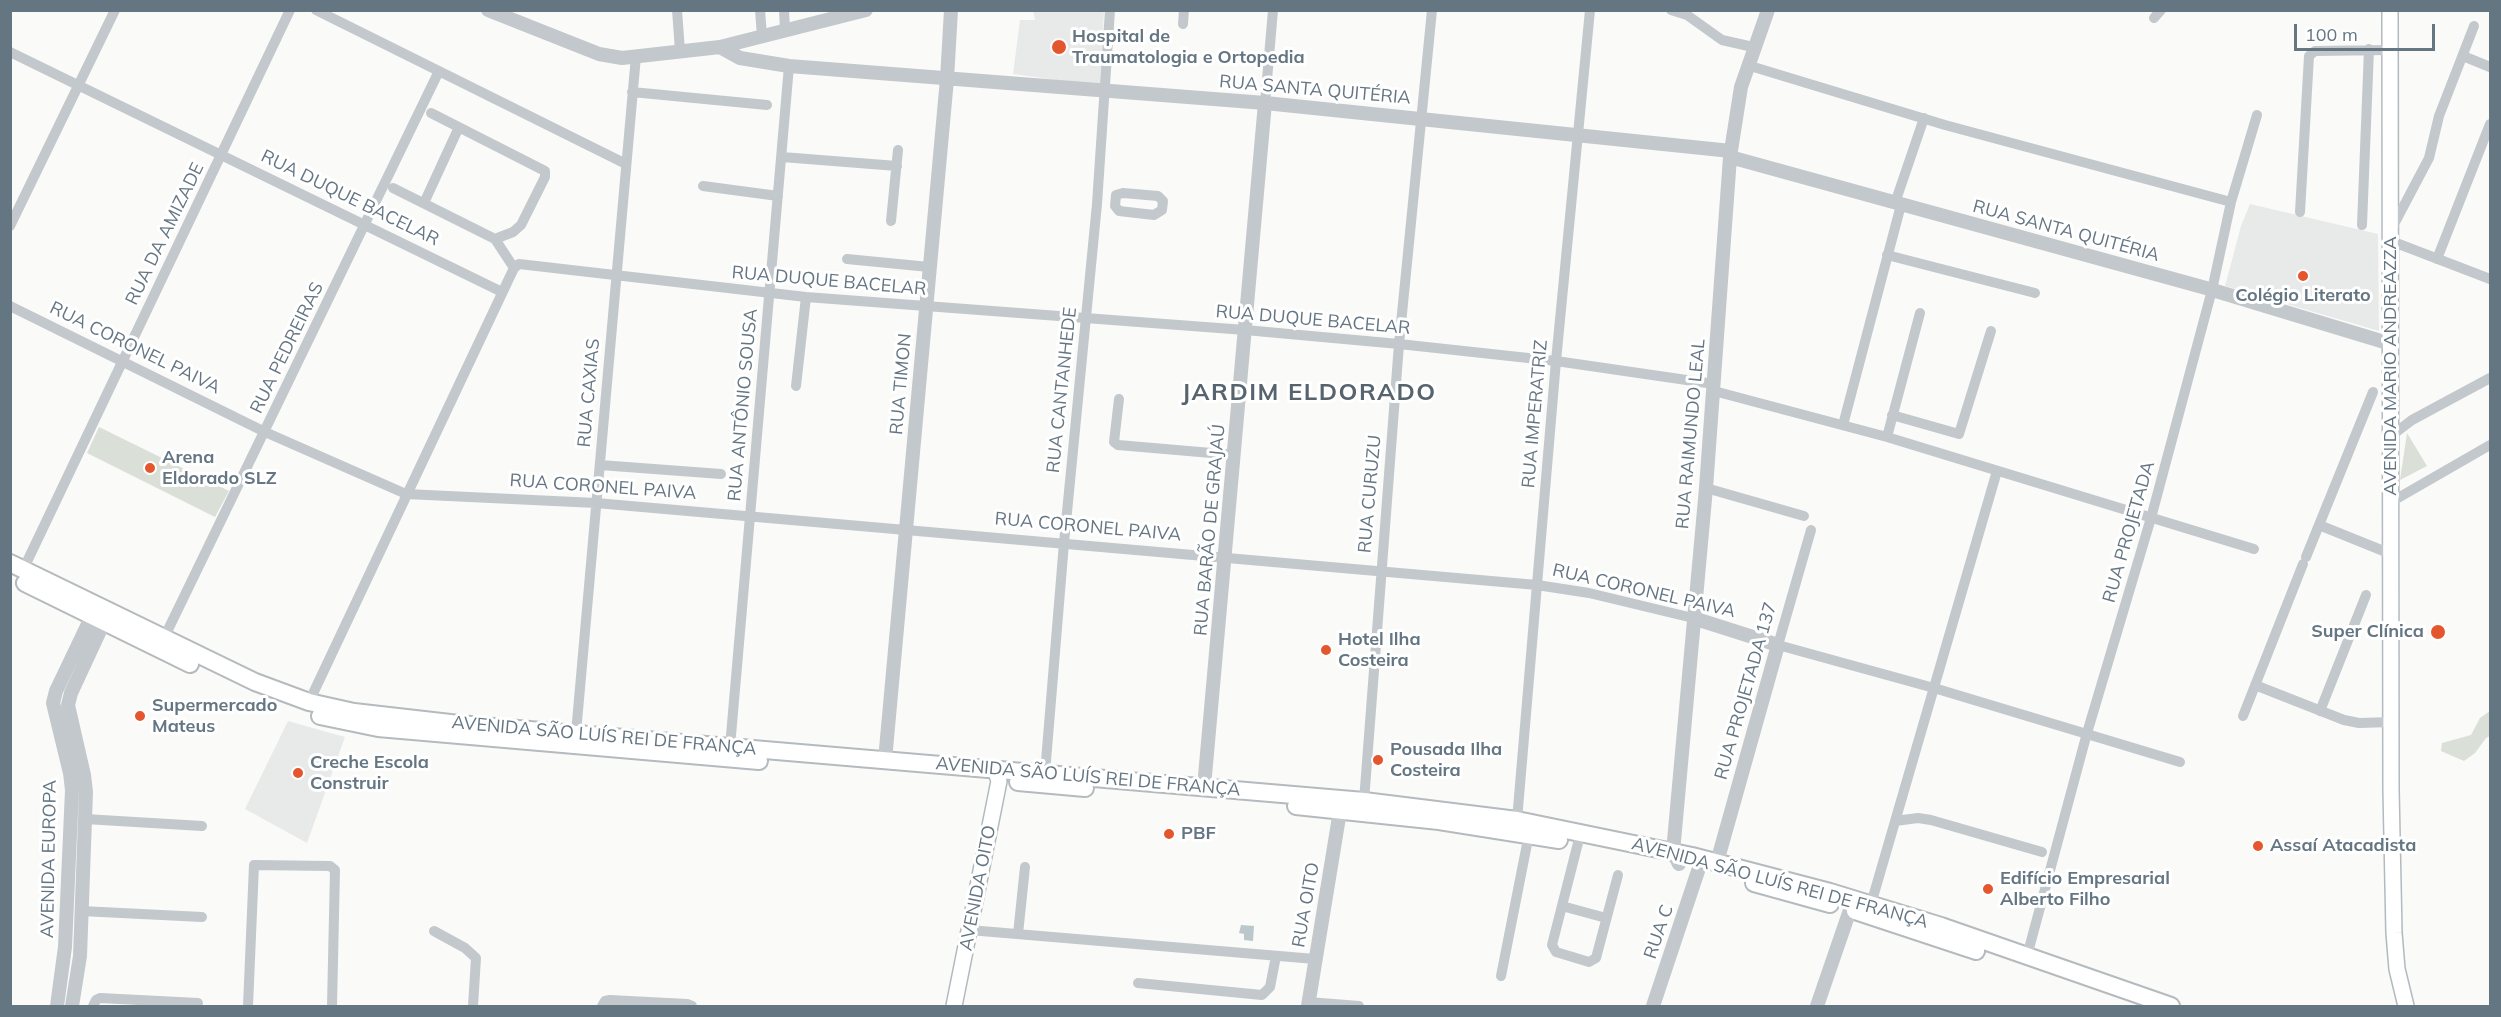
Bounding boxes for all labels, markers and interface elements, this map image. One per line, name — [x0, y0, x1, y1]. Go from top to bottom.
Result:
scale bar — [2297, 12, 2438, 50]
text: 100 m — [2305, 23, 2358, 46]
place label: Hospital de Traumatologia e Ortopedia — [1072, 26, 1305, 68]
marker: Hospital de Traumatologia e Ortopedia — [1050, 38, 1068, 56]
street label: RUA SANTA QUITÉRIA — [1218, 71, 1412, 109]
street label: RUA DUQUE BACELAR — [257, 145, 443, 251]
street label: RUA DA AMIZADE — [121, 159, 209, 309]
street label: RUA SANTA QUITÉRIA — [1970, 196, 2162, 266]
street label: AVENIDA MARIO ANDREAZZA — [2380, 236, 2402, 496]
street label: RUA DUQUE BACELAR — [731, 262, 927, 300]
marker: Colégio Literato — [2296, 269, 2310, 283]
street label: RUA PEDREIRAS — [246, 279, 328, 417]
place label: Colégio Literato — [2235, 285, 2371, 307]
street label: RUA CORONEL PAIVA — [46, 297, 224, 399]
street label: RUA DUQUE BACELAR — [1215, 301, 1411, 339]
street label: RUA CANTANHEDE — [1043, 306, 1081, 474]
street label: RUA ANTÔNIO SOUSA — [724, 308, 762, 502]
street label: RUA TIMON — [886, 332, 916, 436]
street label: RUA CAXIAS — [573, 338, 605, 448]
street label: RUA RAIMUNDO LEAL — [1672, 338, 1710, 530]
street label: RUA IMPERATRIZ — [1518, 339, 1552, 489]
district label: JARDIM ELDORADO — [1181, 379, 1437, 407]
street label: RUA BARÃO DE GRAJAÚ — [1190, 423, 1230, 637]
street label: RUA CURUZU — [1354, 434, 1386, 554]
place label: Arena Eldorado SLZ — [162, 447, 277, 490]
street label: RUA PROJETADA — [2098, 459, 2160, 605]
marker: Arena Eldorado SLZ — [143, 461, 157, 475]
street label: RUA CORONEL PAIVA — [509, 470, 697, 504]
street label: RUA CORONEL PAIVA — [994, 508, 1182, 546]
street label: RUA CORONEL PAIVA — [1550, 559, 1738, 623]
street label: RUA PROJETADA 137 — [1710, 600, 1782, 782]
place label: Super Clínica — [2311, 621, 2424, 643]
marker: Super Clínica — [2429, 623, 2447, 641]
place label: Hotel Ilha Costeira — [1338, 629, 1421, 672]
marker: Hotel Ilha Costeira — [1319, 643, 1333, 657]
place label: Supermercado Mateus — [152, 695, 277, 738]
marker: Supermercado Mateus — [133, 709, 147, 723]
street label: AVENIDA SÃO LUÍS REI DE FRANÇA — [451, 712, 757, 760]
place label: Pousada Ilha Costeira — [1390, 739, 1502, 782]
place label: Creche Escola Construir — [310, 752, 429, 795]
street label: AVENIDA SÃO LUÍS REI DE FRANÇA — [935, 753, 1241, 801]
marker: Pousada Ilha Costeira — [1371, 753, 1385, 767]
marker: Creche Escola Construir — [291, 766, 305, 780]
street label: AVENIDA EUROPA — [37, 780, 61, 938]
place label: PBF — [1181, 823, 1216, 845]
street label: AVENIDA OITO — [955, 824, 1001, 952]
marker: PBF — [1162, 827, 1176, 841]
street label: AVENIDA SÃO LUÍS REI DE FRANÇA — [1629, 833, 1931, 933]
place label: Assaí Atacadista — [2270, 835, 2416, 857]
marker: Assaí Atacadista — [2251, 839, 2265, 853]
street label: RUA OITO — [1288, 861, 1324, 949]
place label: Edifício Empresarial Alberto Filho — [2000, 868, 2170, 910]
marker: Edifício Empresarial Alberto Filho — [1981, 882, 1995, 896]
street label: RUA C — [1640, 902, 1678, 962]

